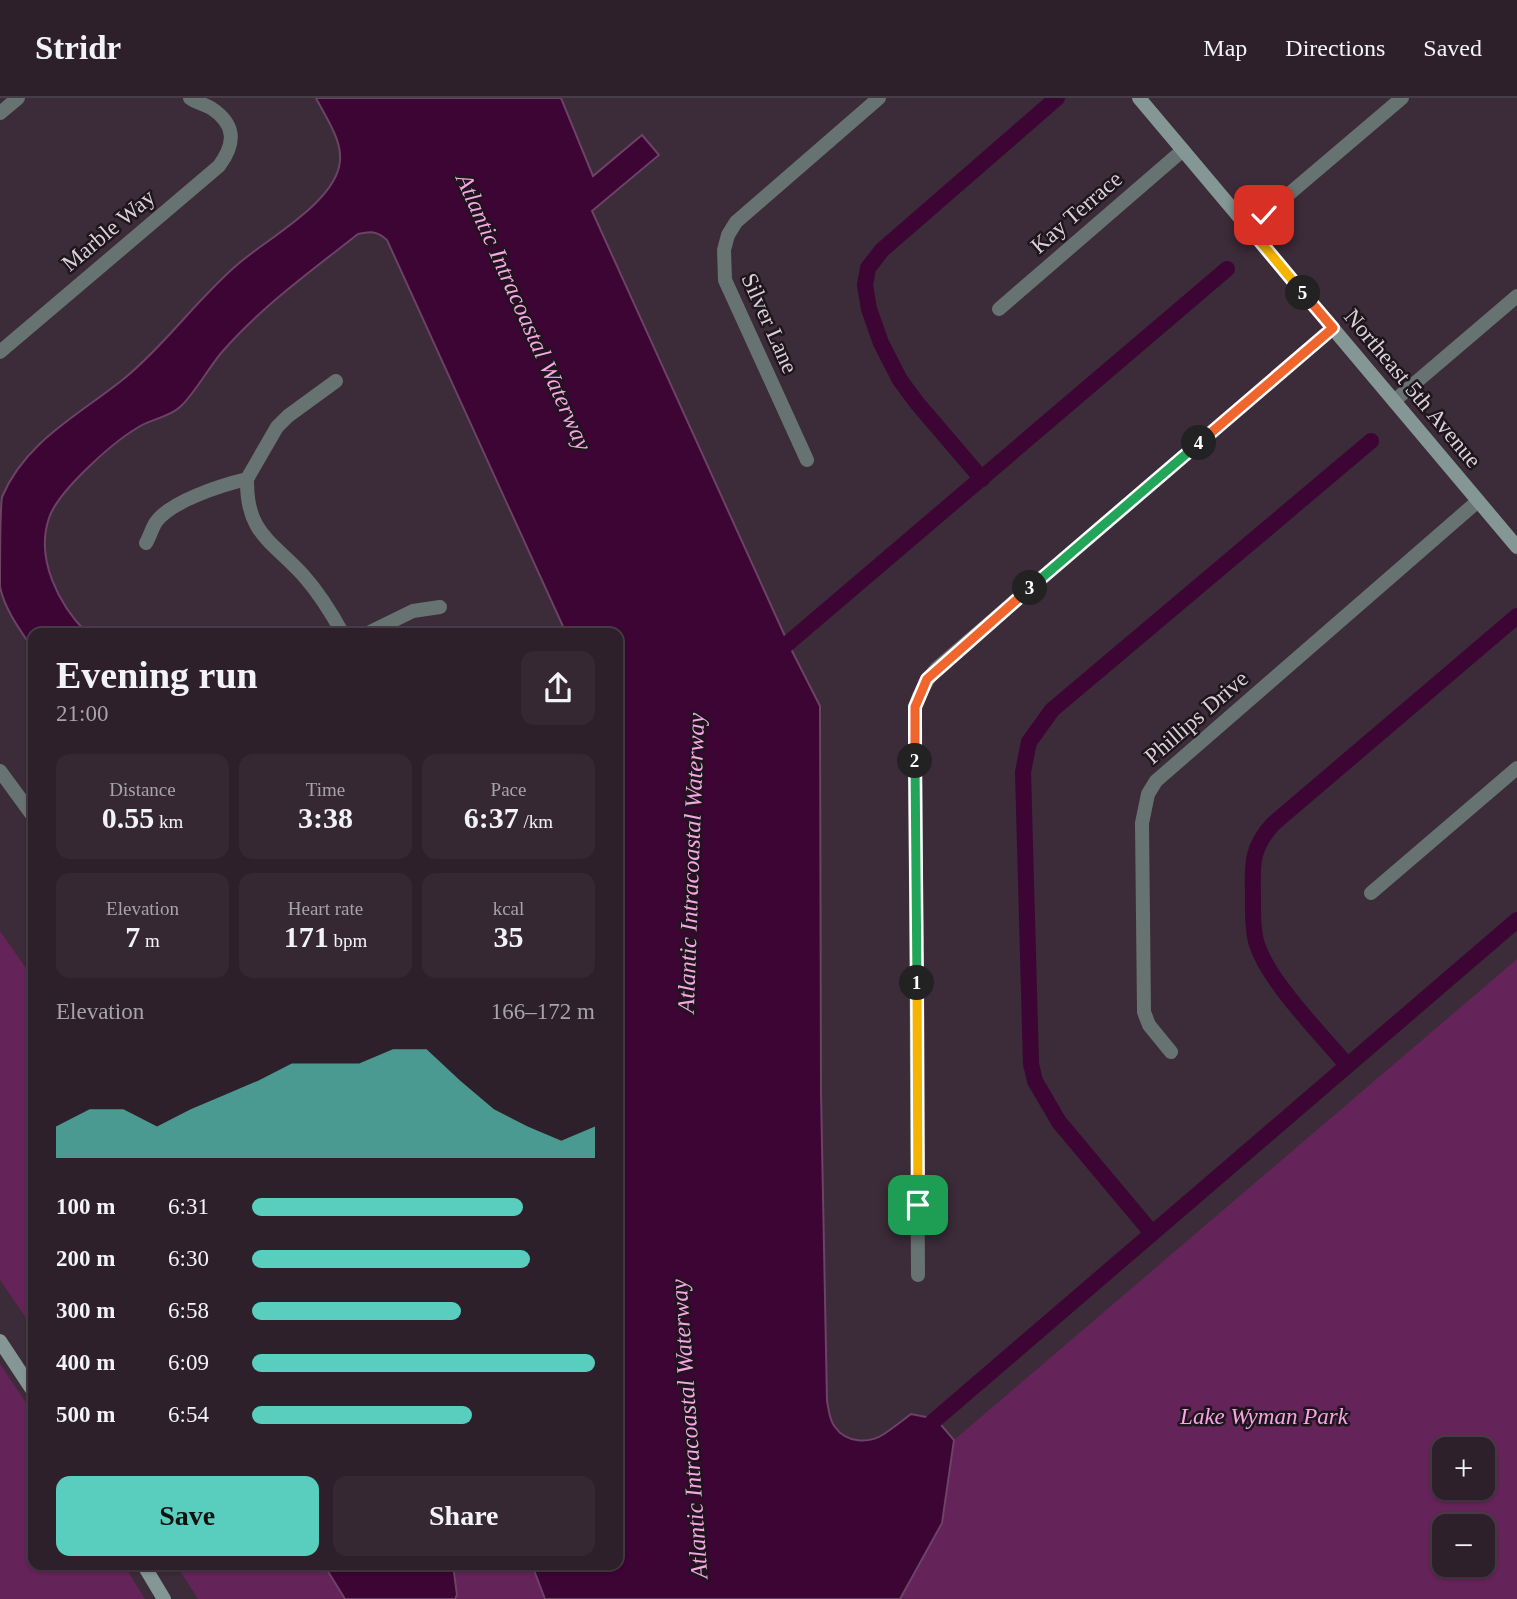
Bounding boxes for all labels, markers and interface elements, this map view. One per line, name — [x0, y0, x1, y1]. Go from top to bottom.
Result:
text: Stridr — [35, 30, 121, 66]
text: Map — [1203, 35, 1247, 61]
text: Directions — [1285, 35, 1385, 61]
text: Saved — [1423, 35, 1482, 61]
street label: Kay Terrace — [1026, 166, 1127, 259]
water label: Atlantic Intracoastal Waterway — [450, 168, 597, 455]
street label: Marble Way — [57, 184, 160, 276]
pin — [1234, 185, 1294, 245]
icon: check — [1245, 196, 1283, 234]
street label: Silver Lane — [736, 269, 803, 377]
pin: 5 — [1286, 276, 1320, 310]
text: 5 — [1298, 282, 1307, 303]
street label: Northeast 5th Avenue — [1339, 304, 1486, 473]
pin: 4 — [1182, 426, 1216, 460]
text: 4 — [1194, 432, 1203, 453]
pin: 3 — [1012, 570, 1048, 606]
text: 3 — [1025, 577, 1034, 598]
button: share — [521, 651, 595, 725]
text: Evening run — [56, 654, 258, 696]
street label: Phillips Drive — [1140, 666, 1253, 769]
text: 21:00 — [56, 701, 108, 726]
water label: Atlantic Intracoastal Waterway — [673, 712, 709, 1016]
pin: 2 — [898, 744, 932, 778]
text: 2 — [910, 750, 919, 771]
text: Distance — [109, 779, 176, 800]
text: Time — [306, 779, 345, 800]
text: Pace — [491, 779, 526, 800]
text: 0.55 — [102, 801, 154, 834]
text: 3:38 — [298, 801, 353, 834]
text: 6:37 — [464, 801, 519, 834]
text: km — [154, 811, 183, 832]
text: /km — [519, 811, 553, 832]
text: Elevation — [106, 898, 179, 919]
text: Heart rate — [288, 898, 363, 919]
text: kcal — [493, 898, 524, 919]
text: 7 — [125, 920, 140, 953]
text: 171 — [284, 920, 329, 953]
text: 35 — [494, 920, 524, 953]
text: m — [140, 930, 160, 951]
text: bpm — [329, 930, 367, 951]
pin: 1 — [900, 966, 934, 1001]
text: 1 — [912, 972, 921, 993]
text: Elevation — [56, 999, 144, 1024]
text: 166–172 m — [491, 999, 595, 1024]
pin — [888, 1175, 948, 1235]
icon: arrive — [899, 1186, 937, 1224]
text: 100 m — [56, 1194, 115, 1219]
text: 6:31 — [168, 1194, 209, 1219]
text: 200 m — [56, 1246, 115, 1271]
text: 6:30 — [168, 1246, 209, 1271]
water label: Atlantic Intracoastal Waterway — [666, 1278, 713, 1582]
text: 300 m — [56, 1298, 115, 1323]
text: 6:58 — [168, 1298, 209, 1323]
text: 400 m — [56, 1350, 115, 1375]
text: 6:09 — [168, 1350, 209, 1375]
text: 500 m — [56, 1402, 115, 1427]
text: 6:54 — [168, 1402, 209, 1427]
park label: Lake Wyman Park — [1179, 1404, 1349, 1429]
map controls — [1432, 1437, 1495, 1577]
button: + — [1432, 1437, 1495, 1500]
button: Save — [56, 1476, 319, 1556]
button: Share — [333, 1476, 595, 1556]
button: − — [1432, 1514, 1495, 1577]

